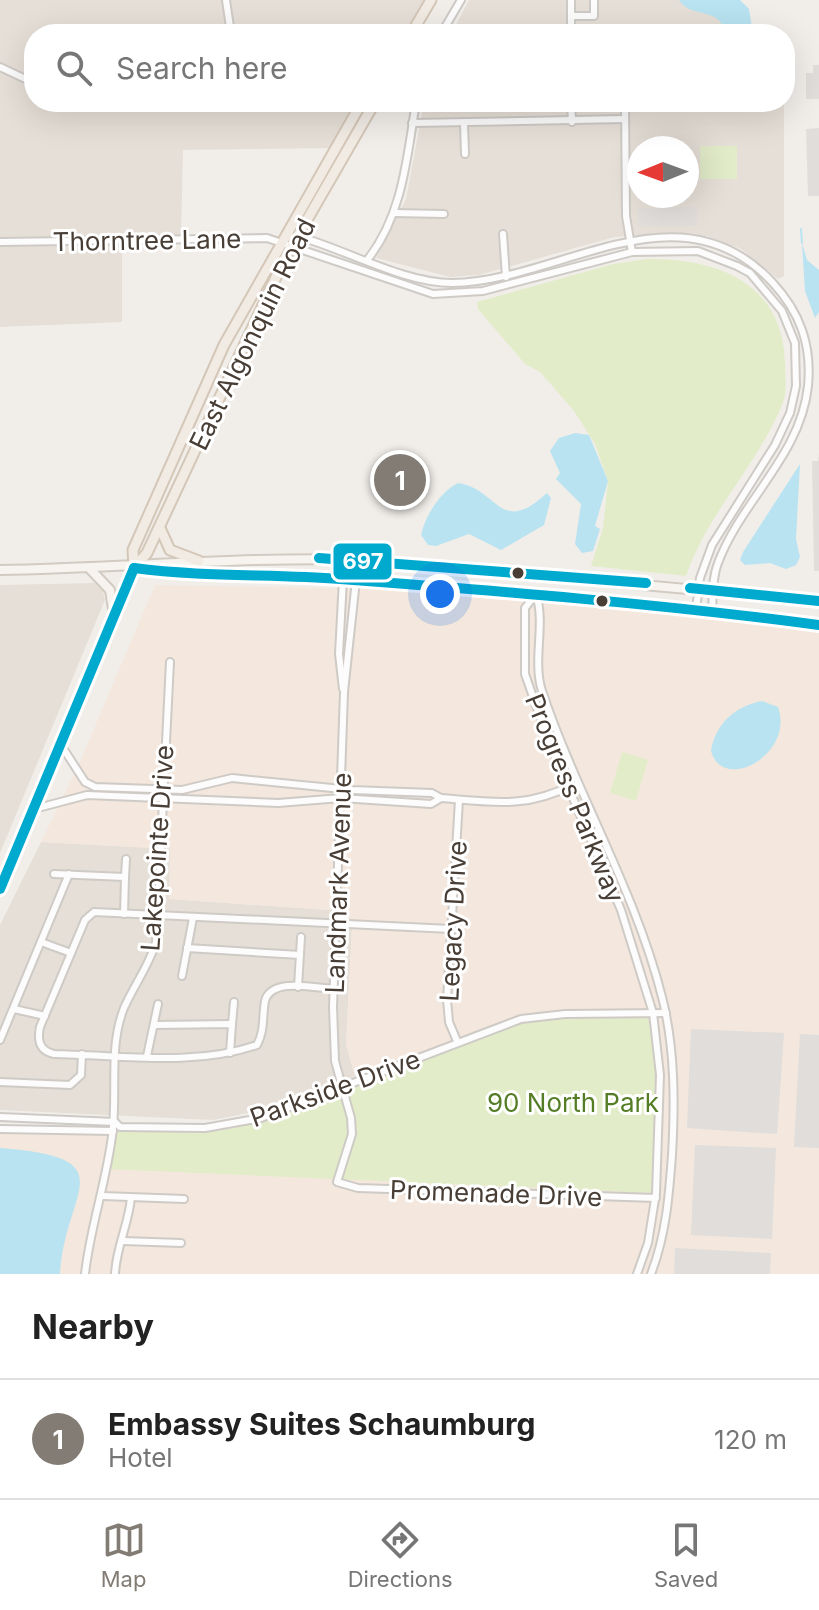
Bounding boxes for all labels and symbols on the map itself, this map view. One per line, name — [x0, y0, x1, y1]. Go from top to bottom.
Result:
north arrow — [627, 136, 699, 208]
street label: East Algonquin Road — [182, 213, 322, 455]
street label: Thorntree Lane — [52, 223, 242, 257]
pin: 1 — [374, 450, 426, 510]
line badge: 697 — [332, 542, 393, 581]
text: 697 — [343, 548, 383, 574]
unlabelled marker — [510, 565, 526, 581]
your location — [420, 574, 460, 614]
unlabelled marker — [594, 593, 610, 609]
street label: Progress Parkway — [519, 689, 631, 907]
street label: Lakepointe Drive — [134, 744, 180, 952]
street label: Landmark Avenue — [319, 772, 357, 994]
street label: Legacy Drive — [433, 840, 473, 1002]
street label: Parkside Drive — [246, 1043, 424, 1133]
park label: 90 North Park — [487, 1087, 659, 1118]
street label: Promenade Drive — [389, 1174, 603, 1212]

